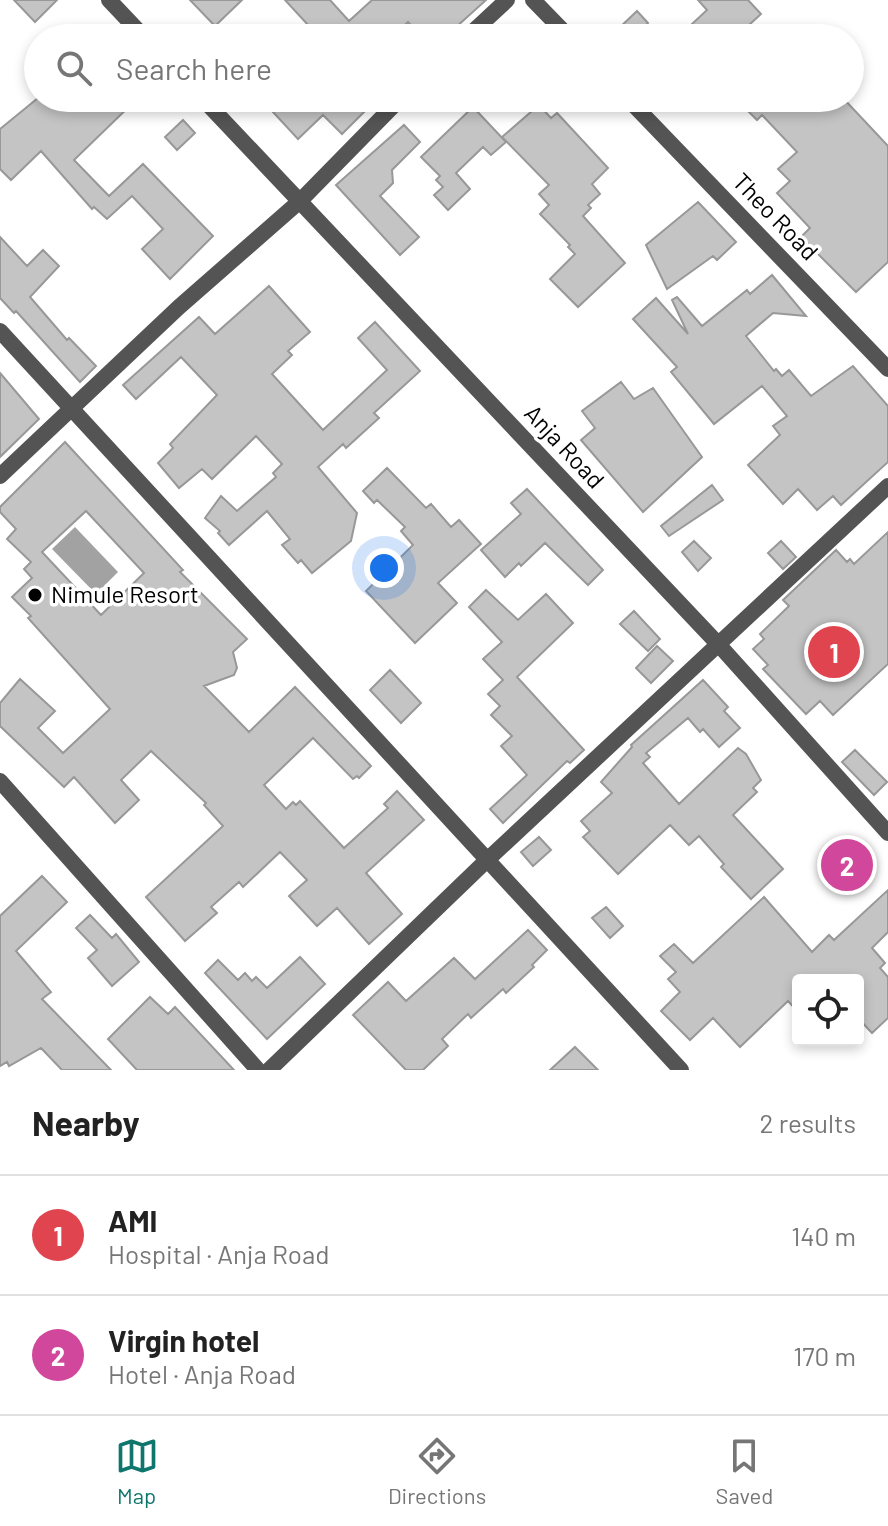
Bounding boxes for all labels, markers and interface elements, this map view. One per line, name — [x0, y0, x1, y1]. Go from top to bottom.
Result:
search box — [24, 24, 864, 112]
icon: search — [52, 46, 96, 90]
text: Search here — [116, 50, 272, 86]
street label: Theo Road — [727, 166, 825, 266]
street label: Anja Road — [519, 398, 611, 494]
your location — [364, 548, 404, 588]
place label: Nimule Resort — [51, 579, 199, 608]
marker: Nimule Resort — [26, 586, 44, 604]
pin: 1 — [808, 622, 860, 682]
pin: 2 — [821, 835, 873, 895]
map controls — [792, 974, 864, 1046]
button: locate — [792, 974, 864, 1046]
text: Nearby — [32, 1102, 140, 1143]
text: 2 results — [760, 1107, 856, 1138]
text: AMI — [108, 1202, 157, 1238]
text: 1 — [53, 1220, 63, 1251]
text: 140 m — [791, 1220, 856, 1251]
text: Hospital · Anja Road — [108, 1238, 329, 1269]
text: Virgin hotel — [108, 1322, 259, 1358]
text: 2 — [51, 1340, 65, 1371]
text: 170 m — [793, 1340, 856, 1371]
text: Hotel · Anja Road — [108, 1358, 296, 1389]
tab: Map — [115, 1434, 159, 1508]
tab: Directions — [388, 1434, 486, 1508]
tab: Saved — [716, 1434, 773, 1508]

